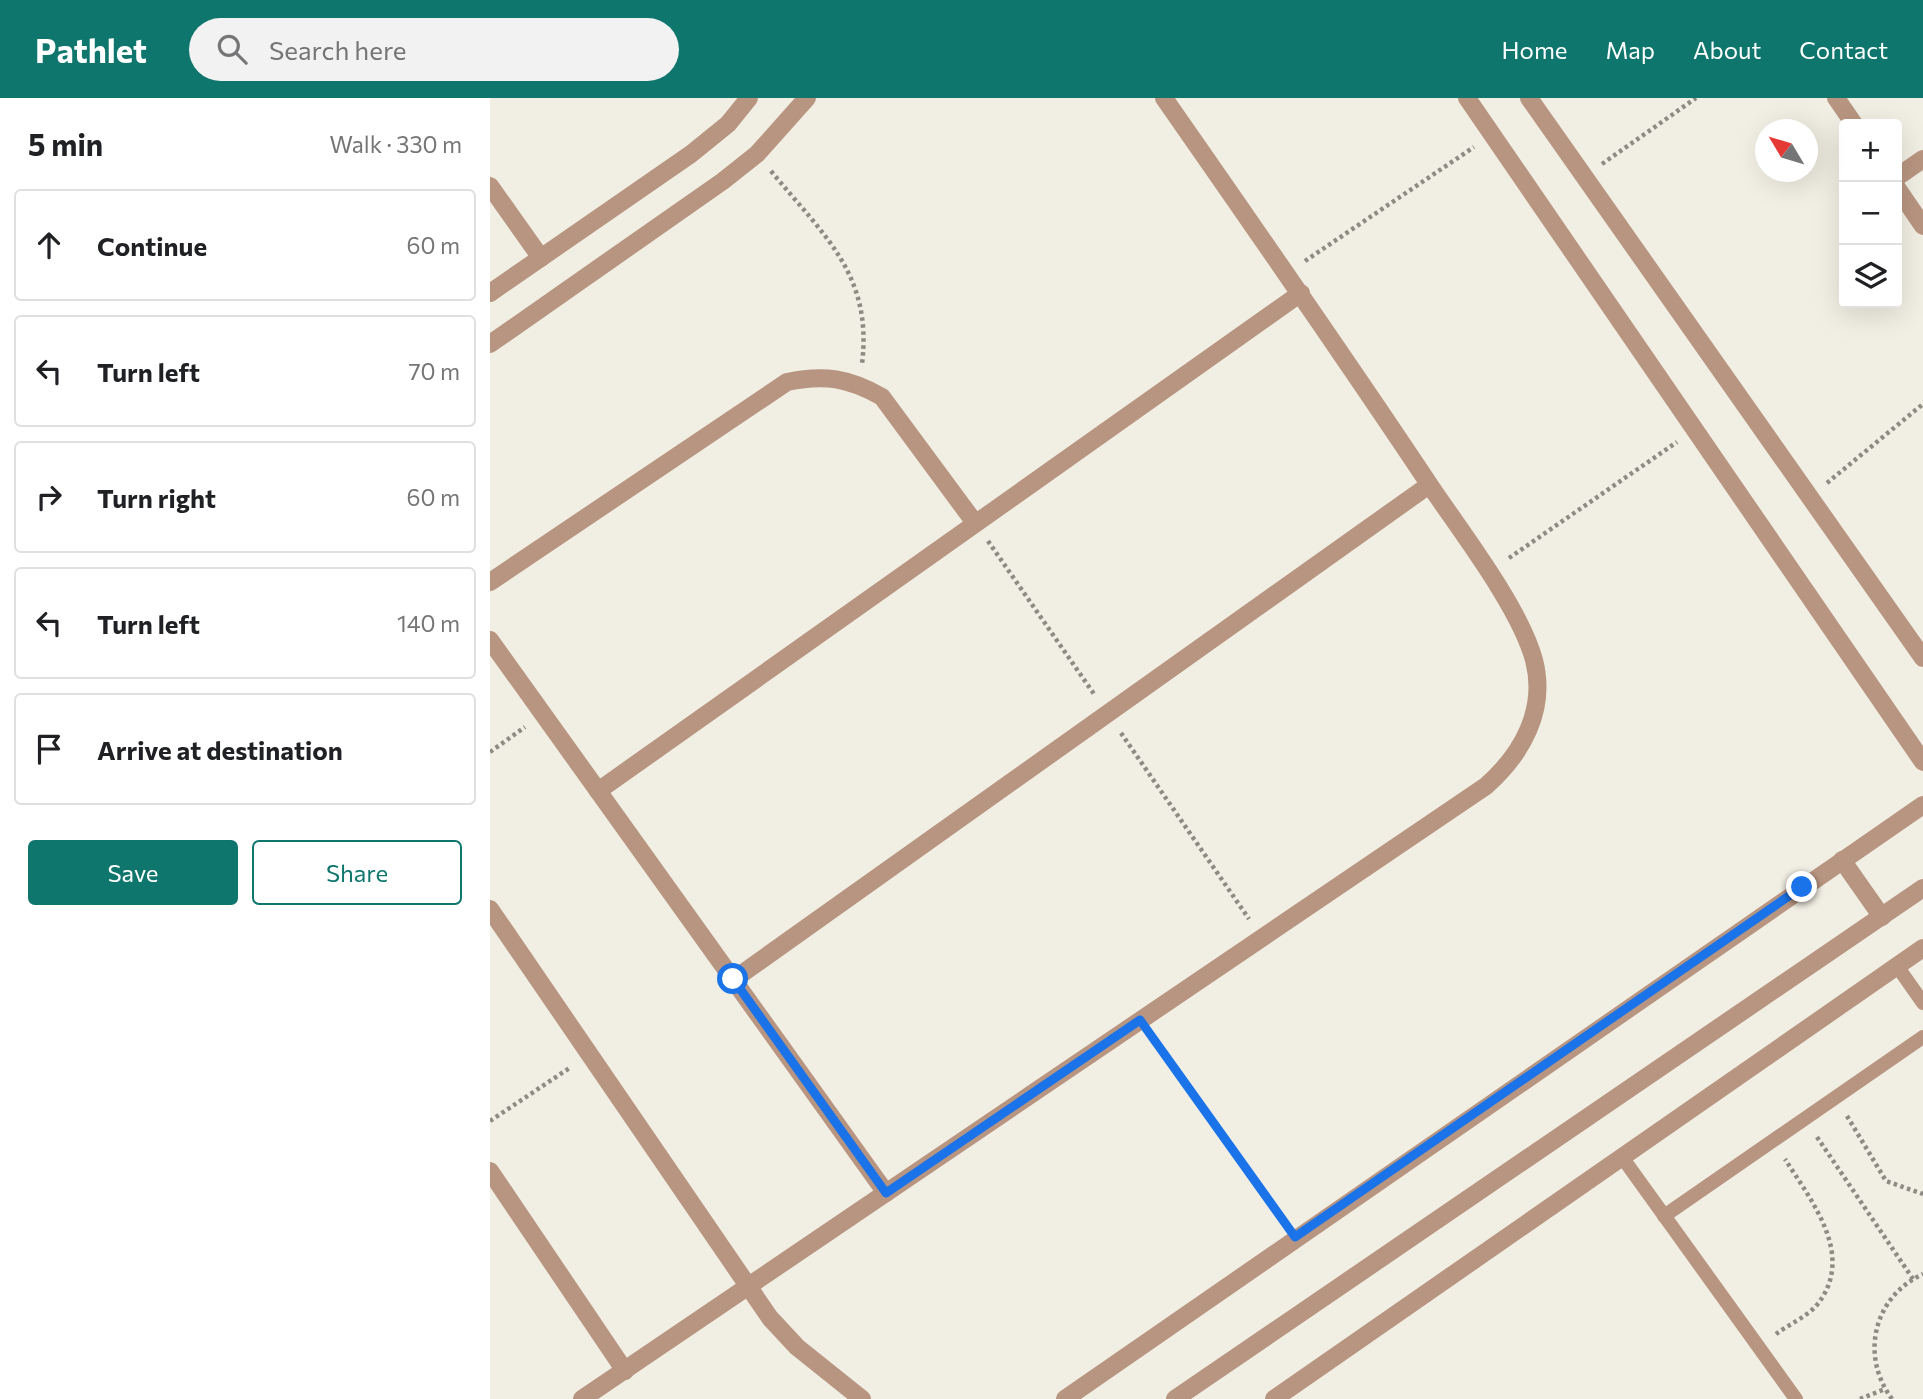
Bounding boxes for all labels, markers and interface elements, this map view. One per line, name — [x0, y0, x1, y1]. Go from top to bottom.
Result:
search box — [189, 18, 679, 81]
text: Pathlet — [35, 29, 147, 70]
icon: search — [213, 30, 251, 68]
text: Search here — [269, 34, 407, 65]
text: Home — [1502, 35, 1568, 64]
text: Map — [1606, 35, 1655, 64]
text: About — [1693, 35, 1761, 64]
text: Contact — [1799, 35, 1888, 64]
north arrow — [1755, 119, 1818, 182]
map controls — [1839, 119, 1902, 308]
button: + — [1839, 119, 1902, 182]
text: 5 min — [28, 125, 103, 162]
text: Walk · 330 m — [330, 130, 462, 158]
button: − — [1839, 182, 1902, 245]
icon: ahead — [30, 226, 68, 264]
text: Continue — [97, 230, 207, 261]
text: 60 m — [407, 231, 460, 259]
button: layers — [1839, 245, 1902, 308]
icon: left — [30, 352, 68, 390]
text: Turn left — [97, 356, 200, 387]
text: 70 m — [408, 357, 460, 385]
icon: right — [30, 478, 68, 516]
text: Turn right — [97, 482, 216, 513]
text: 60 m — [407, 483, 460, 511]
icon: left — [30, 604, 68, 642]
text: Turn left — [97, 608, 200, 639]
text: 140 m — [397, 609, 460, 637]
icon: arrive — [30, 730, 68, 768]
text: Arrive at destination — [97, 734, 343, 765]
button: Save — [28, 840, 238, 905]
button: Share — [252, 840, 462, 905]
route end — [1786, 871, 1817, 902]
route start — [717, 963, 748, 994]

